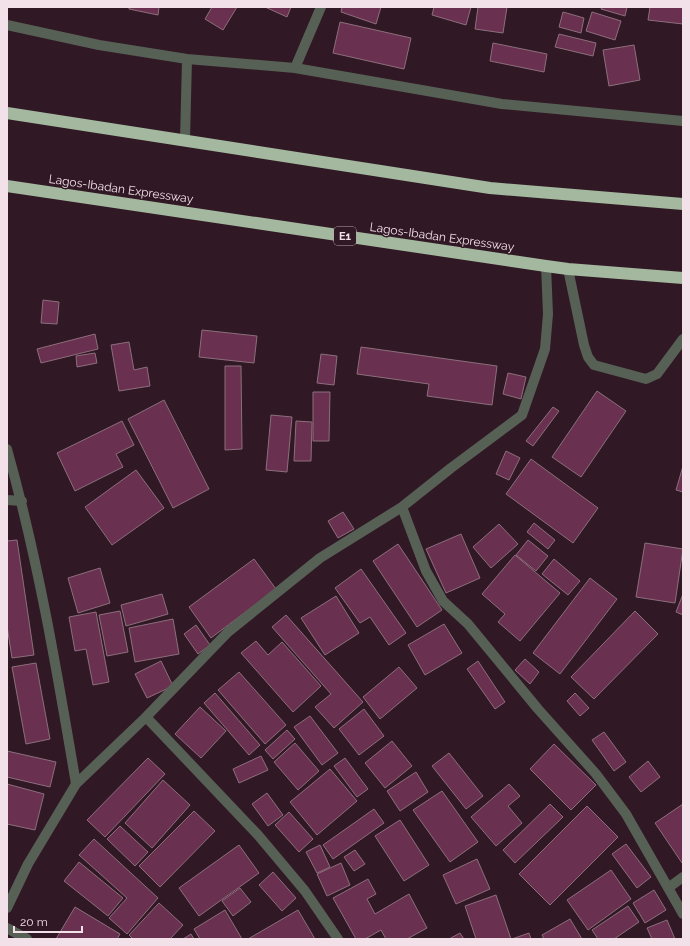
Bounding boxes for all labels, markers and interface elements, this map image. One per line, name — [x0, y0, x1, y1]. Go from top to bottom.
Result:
street label: Lagos-Ibadan Expressway — [48, 172, 195, 206]
street label: Lagos-Ibadan Expressway — [369, 220, 516, 254]
road number: E1 — [334, 227, 356, 245]
scale bar — [14, 908, 82, 934]
text: 20 m — [20, 915, 48, 929]

